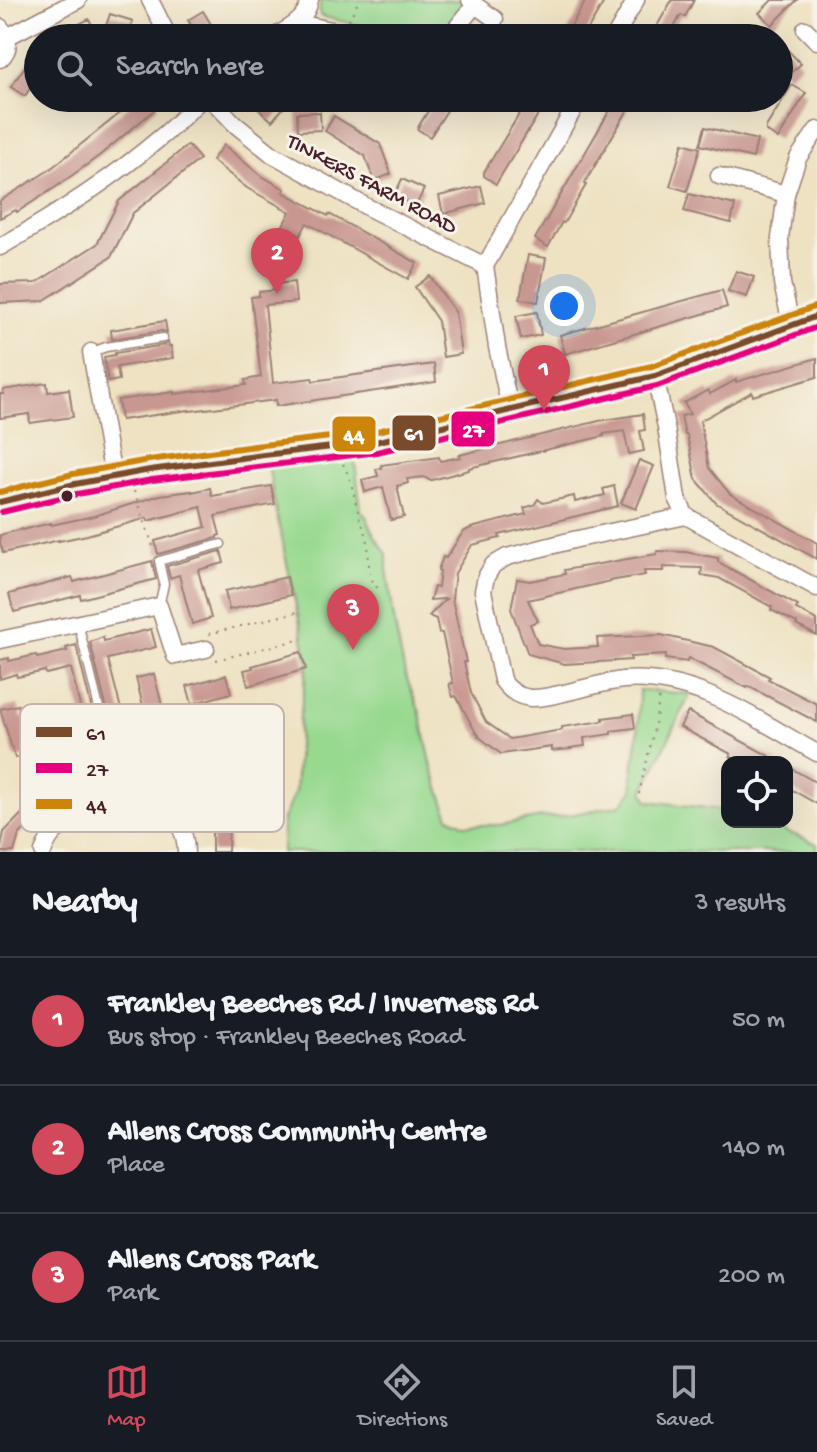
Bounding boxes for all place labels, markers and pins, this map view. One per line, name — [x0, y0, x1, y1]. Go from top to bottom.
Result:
pin: 2 — [251, 228, 303, 294]
pin: 1 — [518, 345, 570, 411]
unlabelled marker — [59, 488, 75, 504]
pin: 3 — [327, 584, 379, 650]

